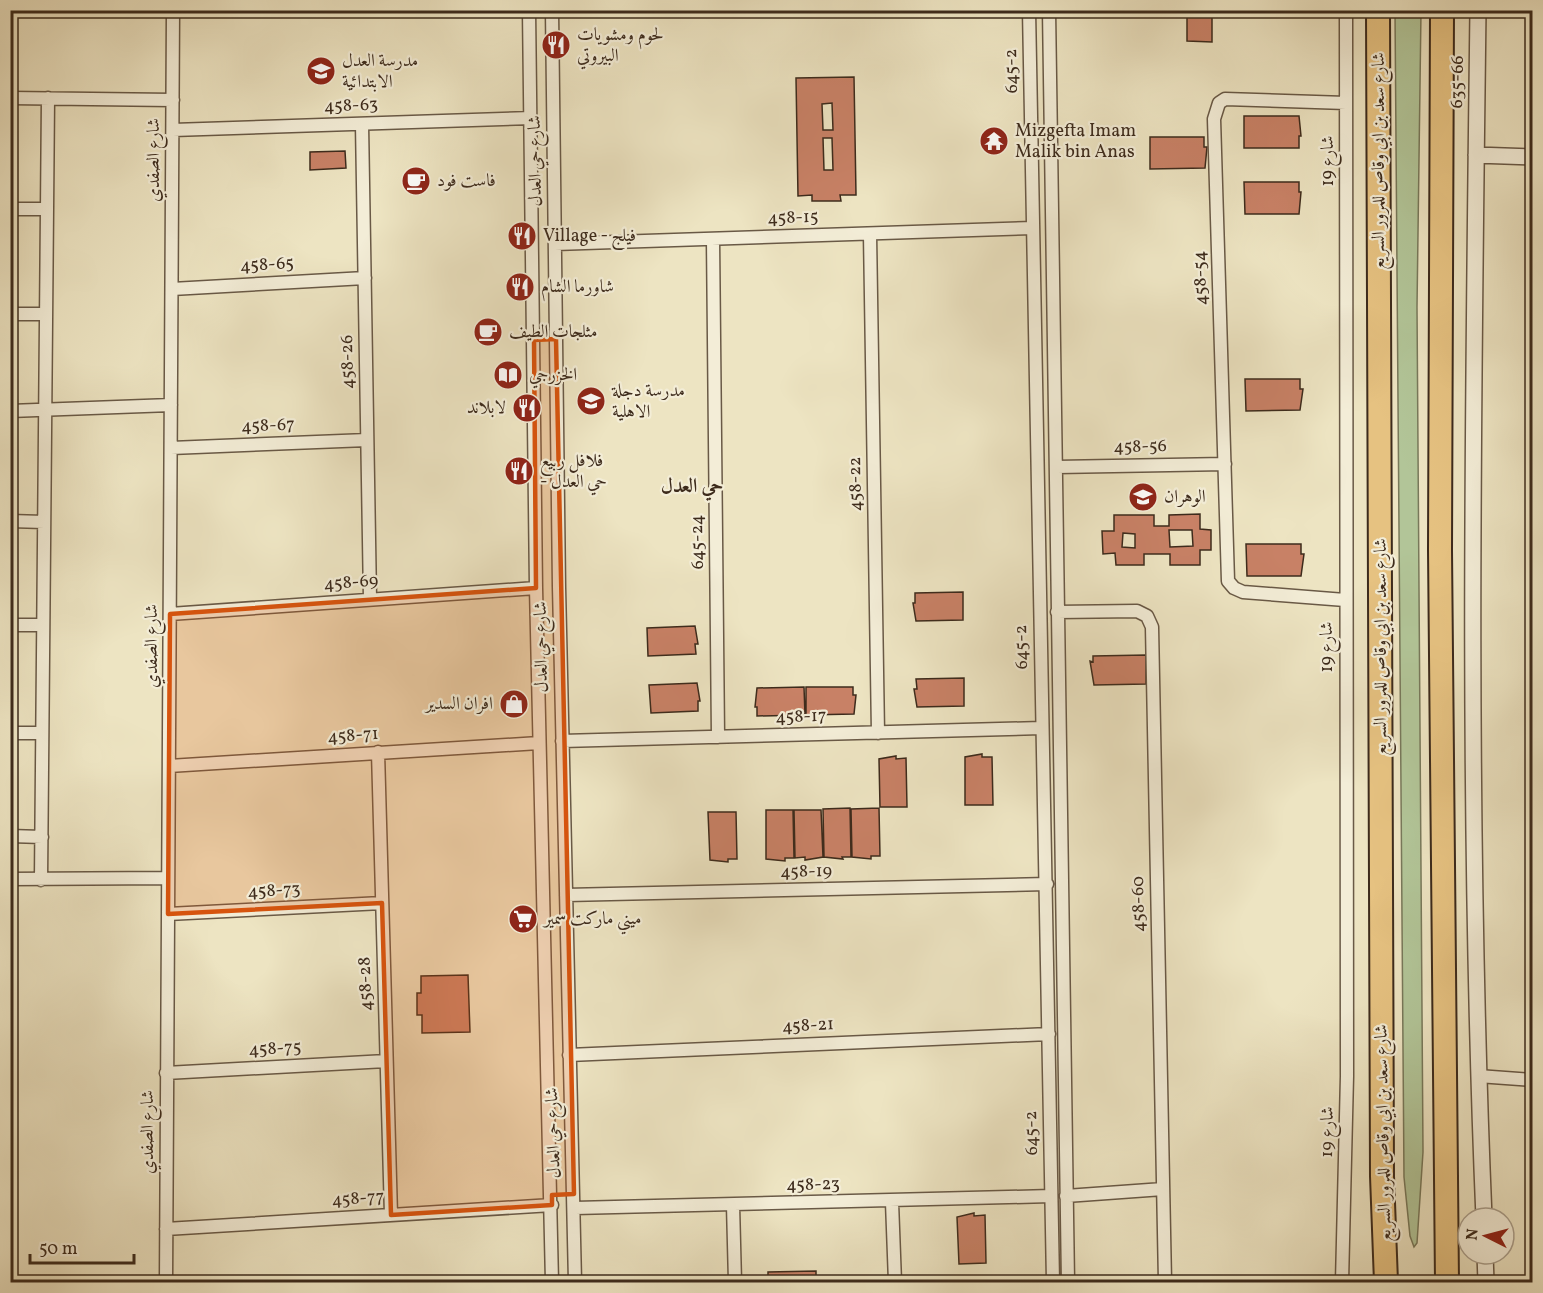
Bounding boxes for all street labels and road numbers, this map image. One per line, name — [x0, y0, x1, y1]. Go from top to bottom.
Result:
street label: 645-2 — [999, 48, 1025, 94]
street label: شارع سعد بن ابي وقاص للمرور السريع — [1367, 52, 1394, 270]
street label: 635-66 — [1445, 55, 1471, 109]
street label: 458-63 — [323, 93, 379, 119]
street label: شارع حي العدل — [523, 115, 550, 207]
street label: شارع الصفدي — [142, 118, 168, 202]
street label: شارع 19 — [1316, 135, 1342, 187]
street label: 458-15 — [767, 205, 819, 231]
street label: 458-54 — [1188, 250, 1214, 306]
street label: 458-65 — [239, 251, 295, 279]
street label: 458-26 — [335, 335, 361, 389]
street label: 458-67 — [241, 413, 295, 439]
street label: 458-56 — [1113, 434, 1167, 460]
street label: 458-22 — [843, 456, 869, 512]
street label: 645-24 — [685, 514, 711, 570]
street label: شارع سعد بن ابي وقاص للمرور السريع — [1369, 538, 1396, 756]
street label: 458-69 — [323, 569, 379, 597]
street label: شارع حي العدل — [529, 601, 556, 693]
street label: شارع الصفدي — [140, 604, 166, 688]
street label: شارع 19 — [1315, 621, 1341, 673]
street label: 645-2 — [1009, 624, 1035, 670]
street label: 458-17 — [775, 704, 827, 730]
street label: 458-71 — [327, 722, 379, 750]
street label: 458-19 — [780, 859, 832, 885]
street label: 458-60 — [1126, 876, 1152, 932]
street label: 458-73 — [247, 877, 301, 905]
street label: 458-28 — [353, 956, 379, 1012]
street label: 458-21 — [781, 1012, 835, 1040]
street label: شارع سعد بن ابي وقاص للمرور السريع — [1370, 1024, 1400, 1242]
street label: 458-75 — [248, 1035, 302, 1063]
street label: شارع حي العدل — [540, 1087, 569, 1179]
street label: شارع الصفدي — [136, 1090, 162, 1174]
street label: شارع 19 — [1315, 1106, 1342, 1158]
street label: 645-2 — [1019, 1110, 1045, 1156]
street label: 458-23 — [786, 1172, 840, 1198]
street label: 458-77 — [331, 1185, 385, 1213]

